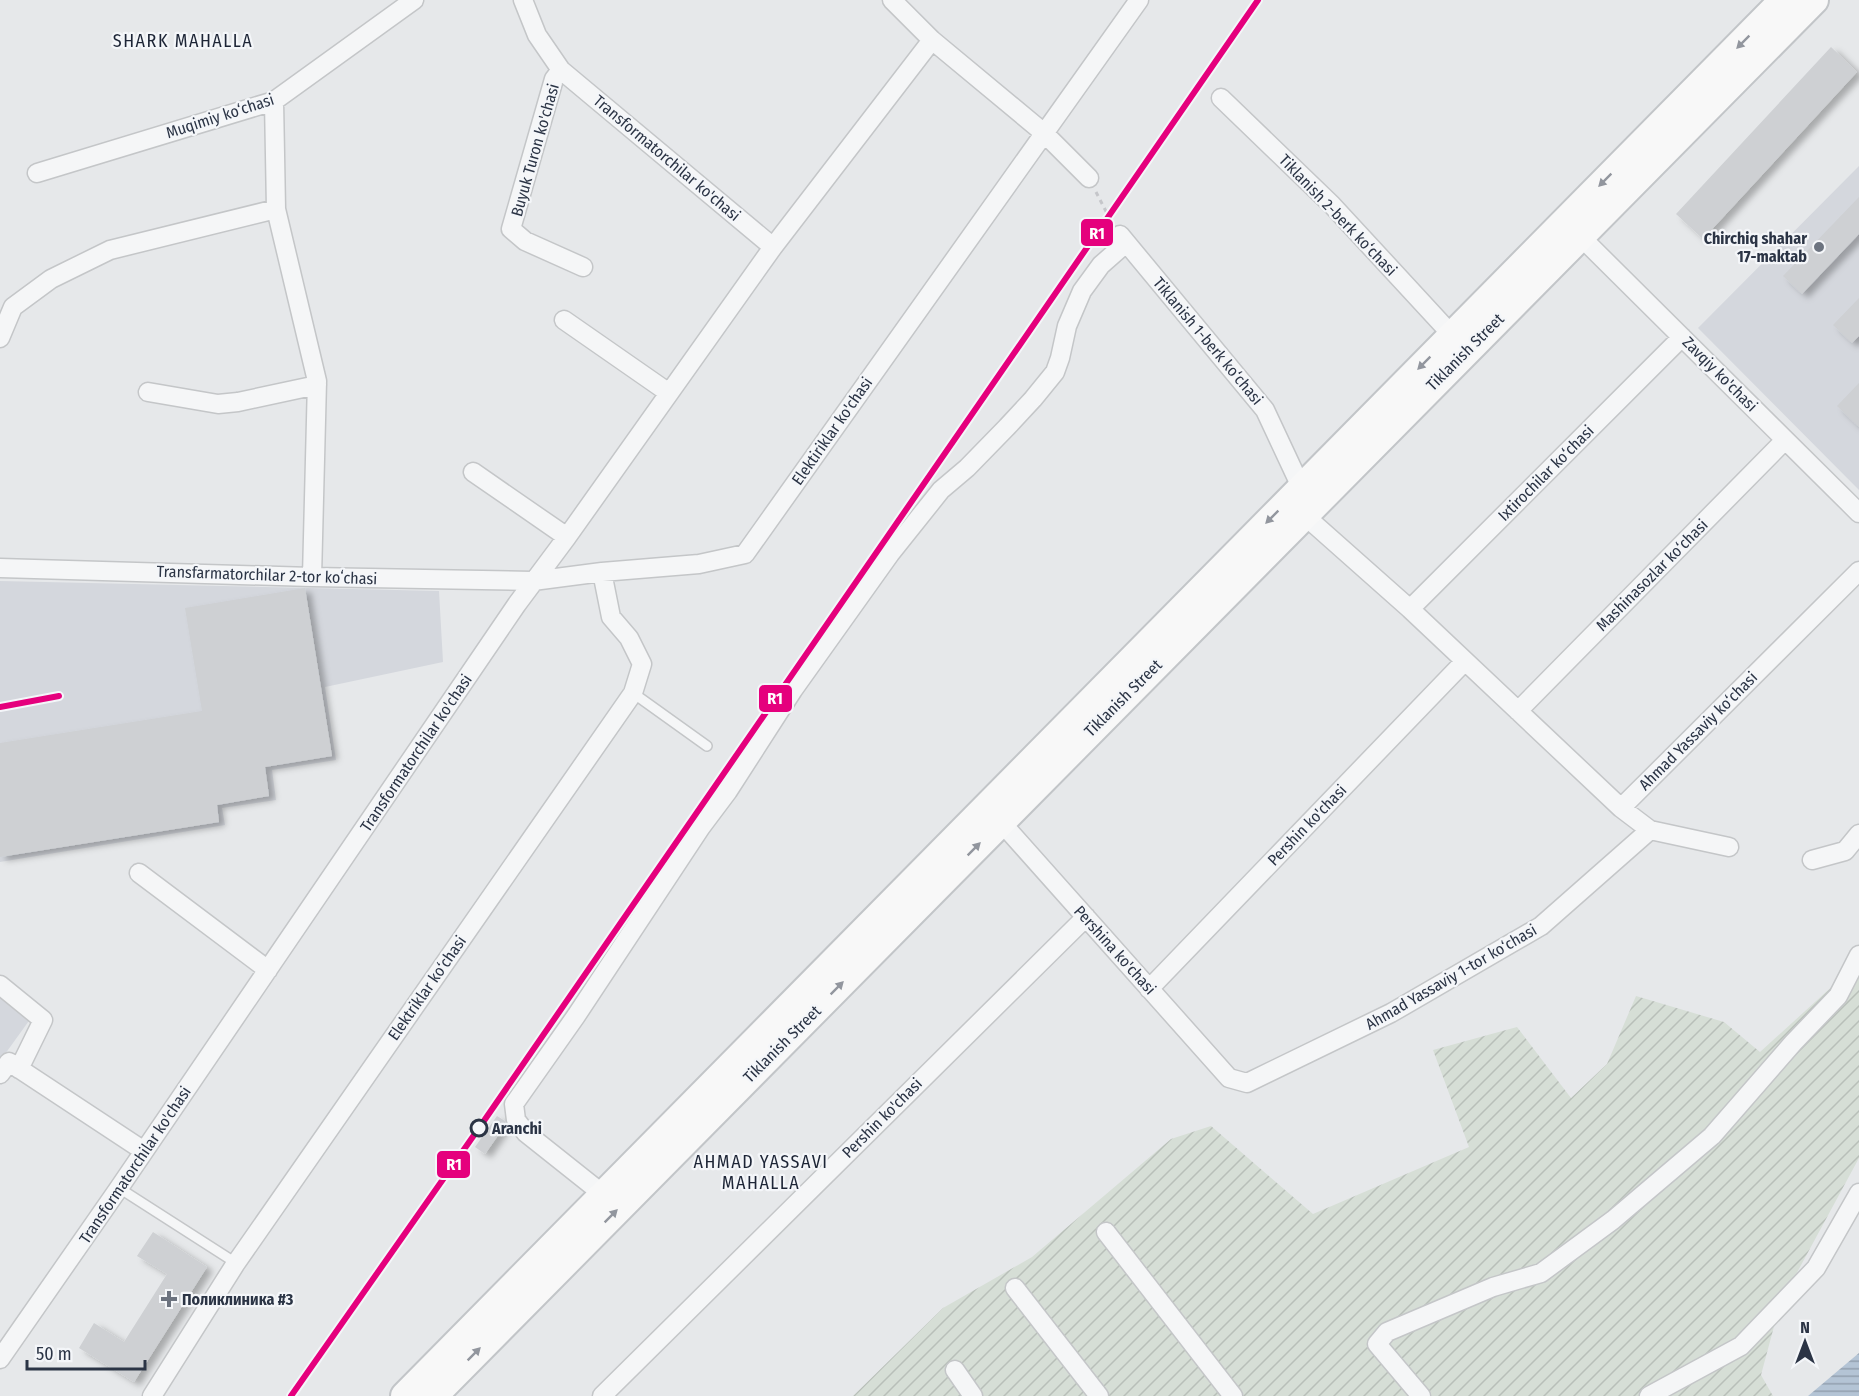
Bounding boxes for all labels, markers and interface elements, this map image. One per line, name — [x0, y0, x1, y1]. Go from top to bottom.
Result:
district label: SHARK MAHALLA — [113, 30, 253, 52]
one-way arrow — [1736, 34, 1750, 48]
street label: Buyuk Turon ko'chasi — [507, 81, 563, 219]
street label: Muqimiy ko‘chasi — [164, 90, 276, 142]
street label: Transformatorchilar ko'chasi — [590, 91, 744, 225]
street label: Tiklanish 2-berk ko‘chasi — [1275, 150, 1401, 280]
one-way arrow — [1599, 173, 1613, 187]
line badge: R1 — [1080, 218, 1114, 247]
text: R1 — [1089, 224, 1105, 243]
place label: Chirchiq shahar 17-maktab — [1704, 229, 1807, 266]
marker: Chirchiq shahar 17-maktab — [1812, 240, 1826, 254]
street label: Tiklanish 1-berk ko‘chasi — [1149, 273, 1267, 409]
street label: Tiklanish Street — [1422, 309, 1508, 395]
street label: Zavqiy ko'chasi — [1679, 333, 1761, 415]
one-way arrow — [1417, 356, 1431, 370]
street label: Elektiriklar ko'chasi — [788, 374, 876, 488]
street label: Ixtirochilar ko‘chasi — [1494, 421, 1598, 525]
one-way arrow — [1265, 509, 1279, 524]
street label: Mashinasozlar ko‘chasi — [1592, 515, 1712, 635]
street label: Transfarmatorchilar 2-tor koʻchasi — [156, 562, 378, 588]
street label: Tiklanish Street — [1080, 655, 1166, 741]
street label: Ahmad Yassaviy ko‘chasi — [1635, 668, 1761, 794]
street label: Transformatorchilar ko'chasi — [356, 671, 476, 835]
line badge: R1 — [758, 684, 793, 713]
text: R1 — [767, 689, 783, 708]
street label: Pershin ko'chasi — [1264, 781, 1350, 869]
one-way arrow — [967, 842, 982, 856]
street label: Pershina ko'chasi — [1070, 902, 1160, 998]
street label: Ahmad Yassaviy 1-tor ko‘chasi — [1362, 920, 1540, 1034]
street label: Elektriklar ko‘chasi — [384, 932, 470, 1044]
one-way arrow — [830, 980, 844, 995]
street label: Tiklanish Street — [739, 1001, 825, 1087]
street label: Pershin ko'chasi — [838, 1074, 926, 1162]
street label: Transformatorchilar ko'chasi — [75, 1083, 195, 1247]
marker: Aranchi — [470, 1119, 488, 1137]
place label: Aranchi — [491, 1119, 542, 1138]
line badge: R1 — [436, 1150, 471, 1179]
district label: AHMAD YASSAVI MAHALLA — [693, 1151, 829, 1194]
text: R1 — [446, 1155, 462, 1174]
one-way arrow — [604, 1209, 618, 1223]
marker: Поликлиника #3 — [160, 1290, 178, 1308]
place label: Поликлиника #3 — [182, 1290, 294, 1309]
north arrow — [1775, 1312, 1835, 1372]
text: N — [1800, 1318, 1810, 1337]
scale bar — [27, 1333, 146, 1371]
text: 50 m — [36, 1343, 72, 1365]
one-way arrow — [467, 1348, 481, 1362]

